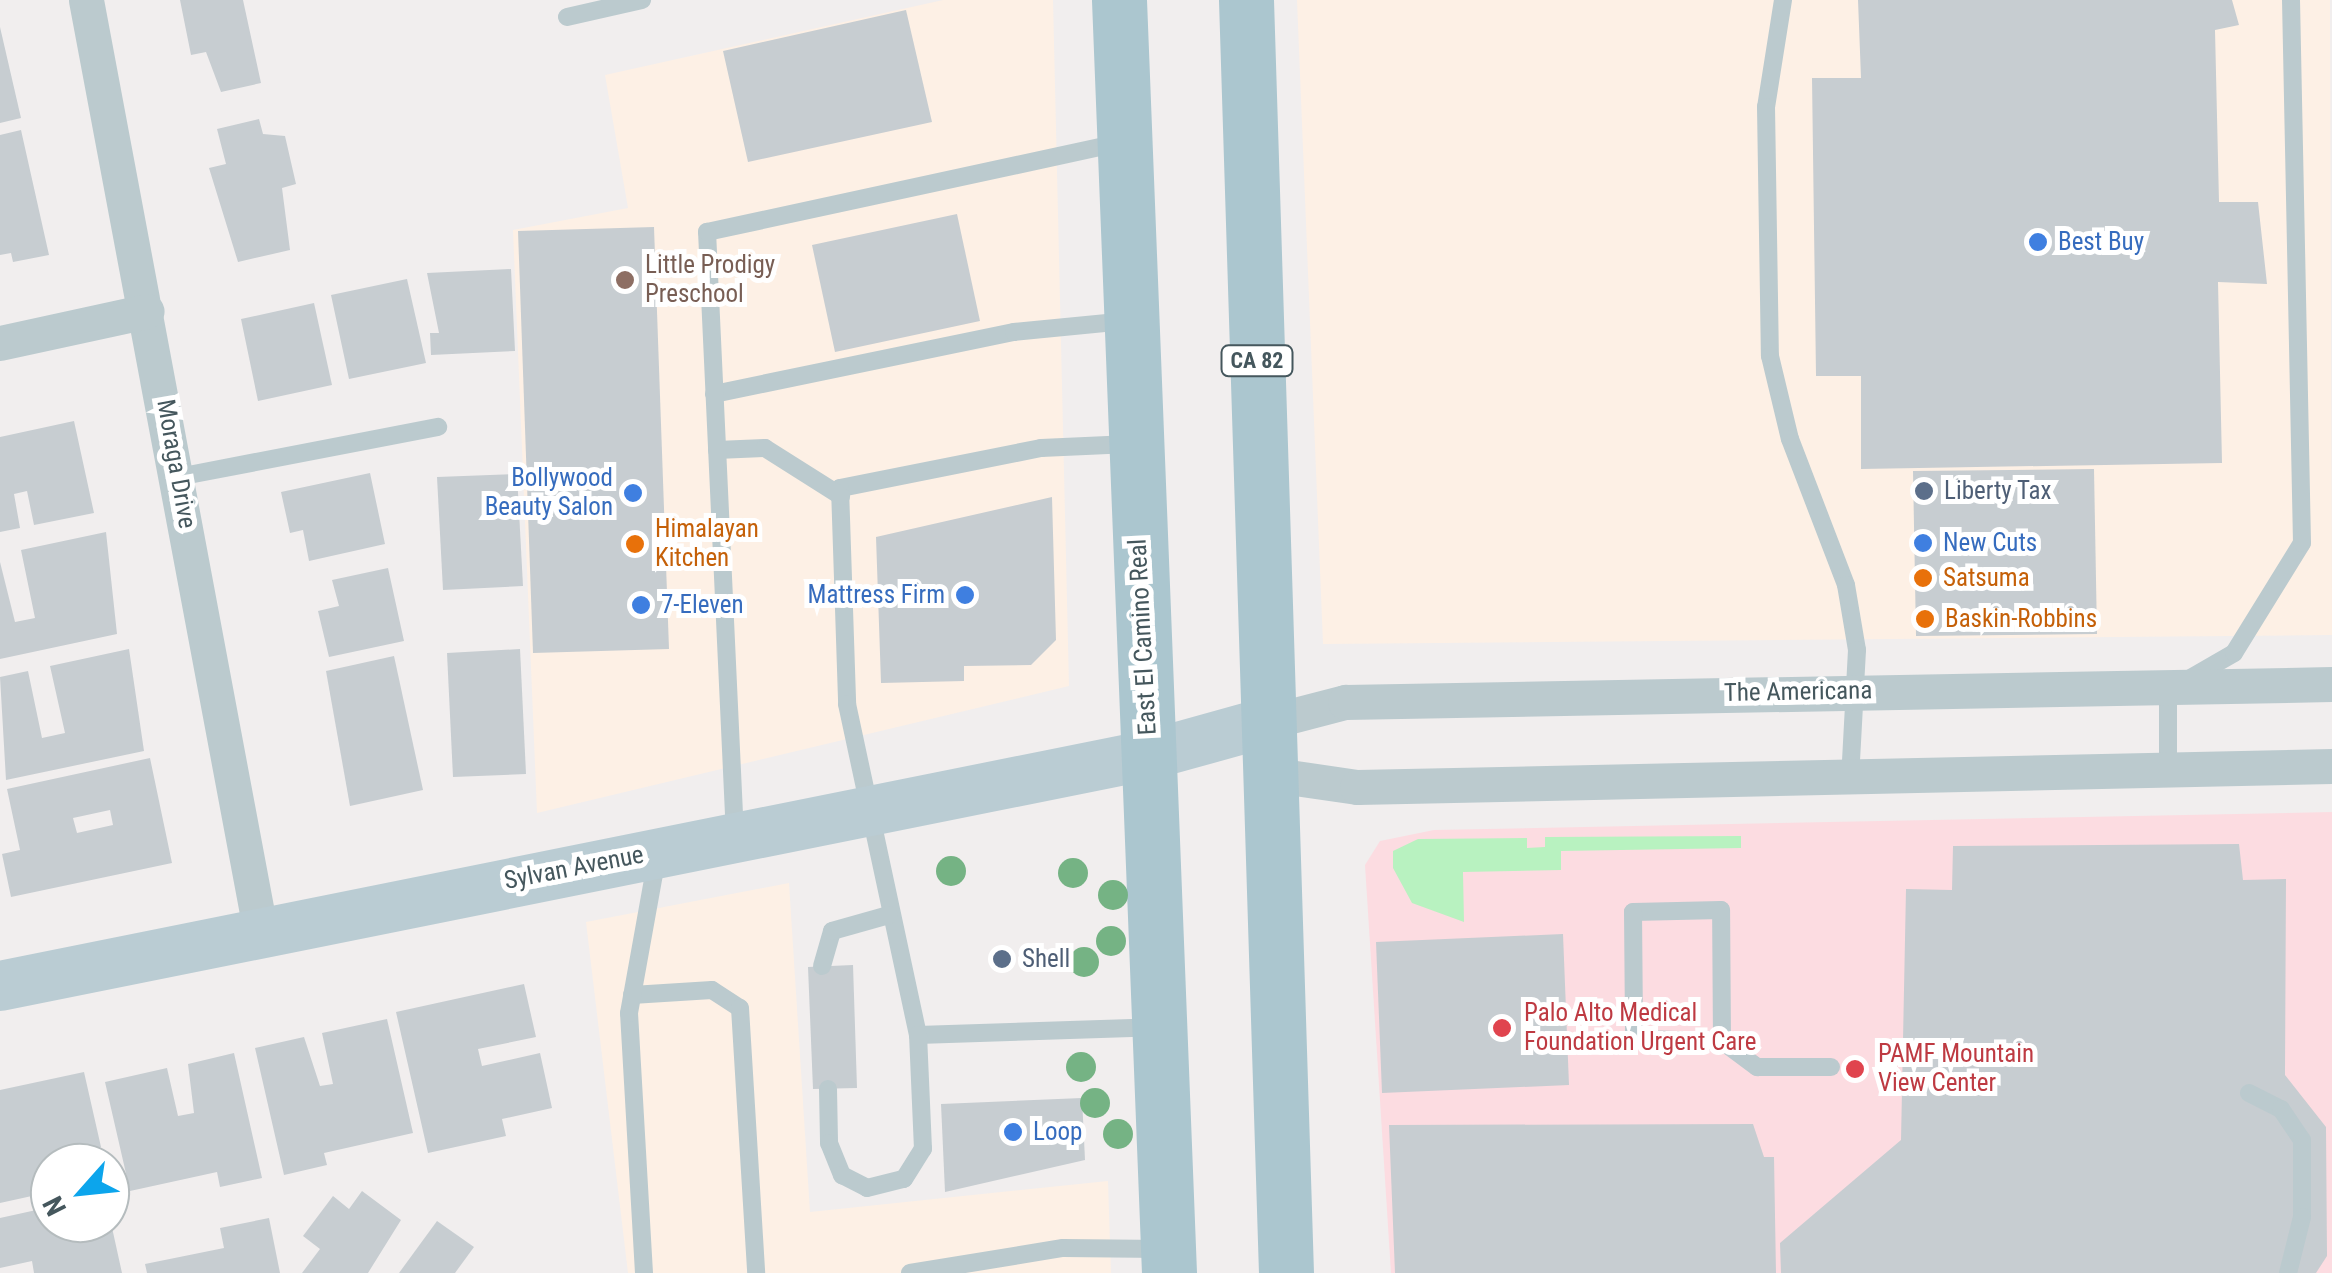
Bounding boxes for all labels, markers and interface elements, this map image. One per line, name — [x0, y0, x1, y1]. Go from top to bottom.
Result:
place label: Best Buy — [2058, 227, 2144, 257]
marker: Best Buy — [2027, 231, 2049, 253]
place label: Little Prodigy Preschool — [645, 251, 775, 310]
marker: Little Prodigy Preschool — [614, 269, 636, 291]
road number: CA 82 — [1220, 344, 1294, 378]
street label: Moraga Drive — [150, 397, 202, 531]
place label: Bollywood Beauty Salon — [485, 464, 613, 523]
place label: Liberty Tax — [1944, 476, 2052, 506]
marker: Liberty Tax — [1913, 480, 1935, 502]
marker: Bollywood Beauty Salon — [622, 482, 644, 504]
place label: Himalayan Kitchen — [655, 515, 759, 574]
place label: New Cuts — [1943, 528, 2037, 558]
marker: New Cuts — [1912, 532, 1934, 554]
marker: Himalayan Kitchen — [624, 533, 646, 555]
street label: East El Camino Real — [1123, 538, 1163, 736]
place label: Satsuma — [1943, 563, 2030, 593]
marker: Satsuma — [1912, 567, 1934, 589]
place label: Mattress Firm — [808, 580, 945, 610]
marker: Mattress Firm — [954, 584, 976, 606]
place label: 7-Eleven — [661, 590, 744, 620]
marker: 7-Eleven — [630, 594, 652, 616]
place label: Baskin-Robbins — [1945, 604, 2097, 634]
marker: Baskin-Robbins — [1914, 608, 1936, 630]
street label: The Americana — [1724, 676, 1872, 708]
street label: Sylvan Avenue — [502, 840, 646, 896]
place label: Shell — [1022, 944, 1070, 974]
marker: Shell — [991, 948, 1013, 970]
place label: Palo Alto Medical Foundation Urgent Care — [1524, 999, 1756, 1058]
marker: Palo Alto Medical Foundation Urgent Care — [1489, 1015, 1515, 1041]
place label: PAMF Mountain View Center — [1878, 1040, 2034, 1099]
marker: PAMF Mountain View Center — [1842, 1056, 1868, 1082]
place label: Loop — [1033, 1117, 1082, 1147]
marker: Loop — [1002, 1121, 1024, 1143]
north arrow — [30, 1143, 130, 1243]
text: N — [36, 1191, 73, 1221]

